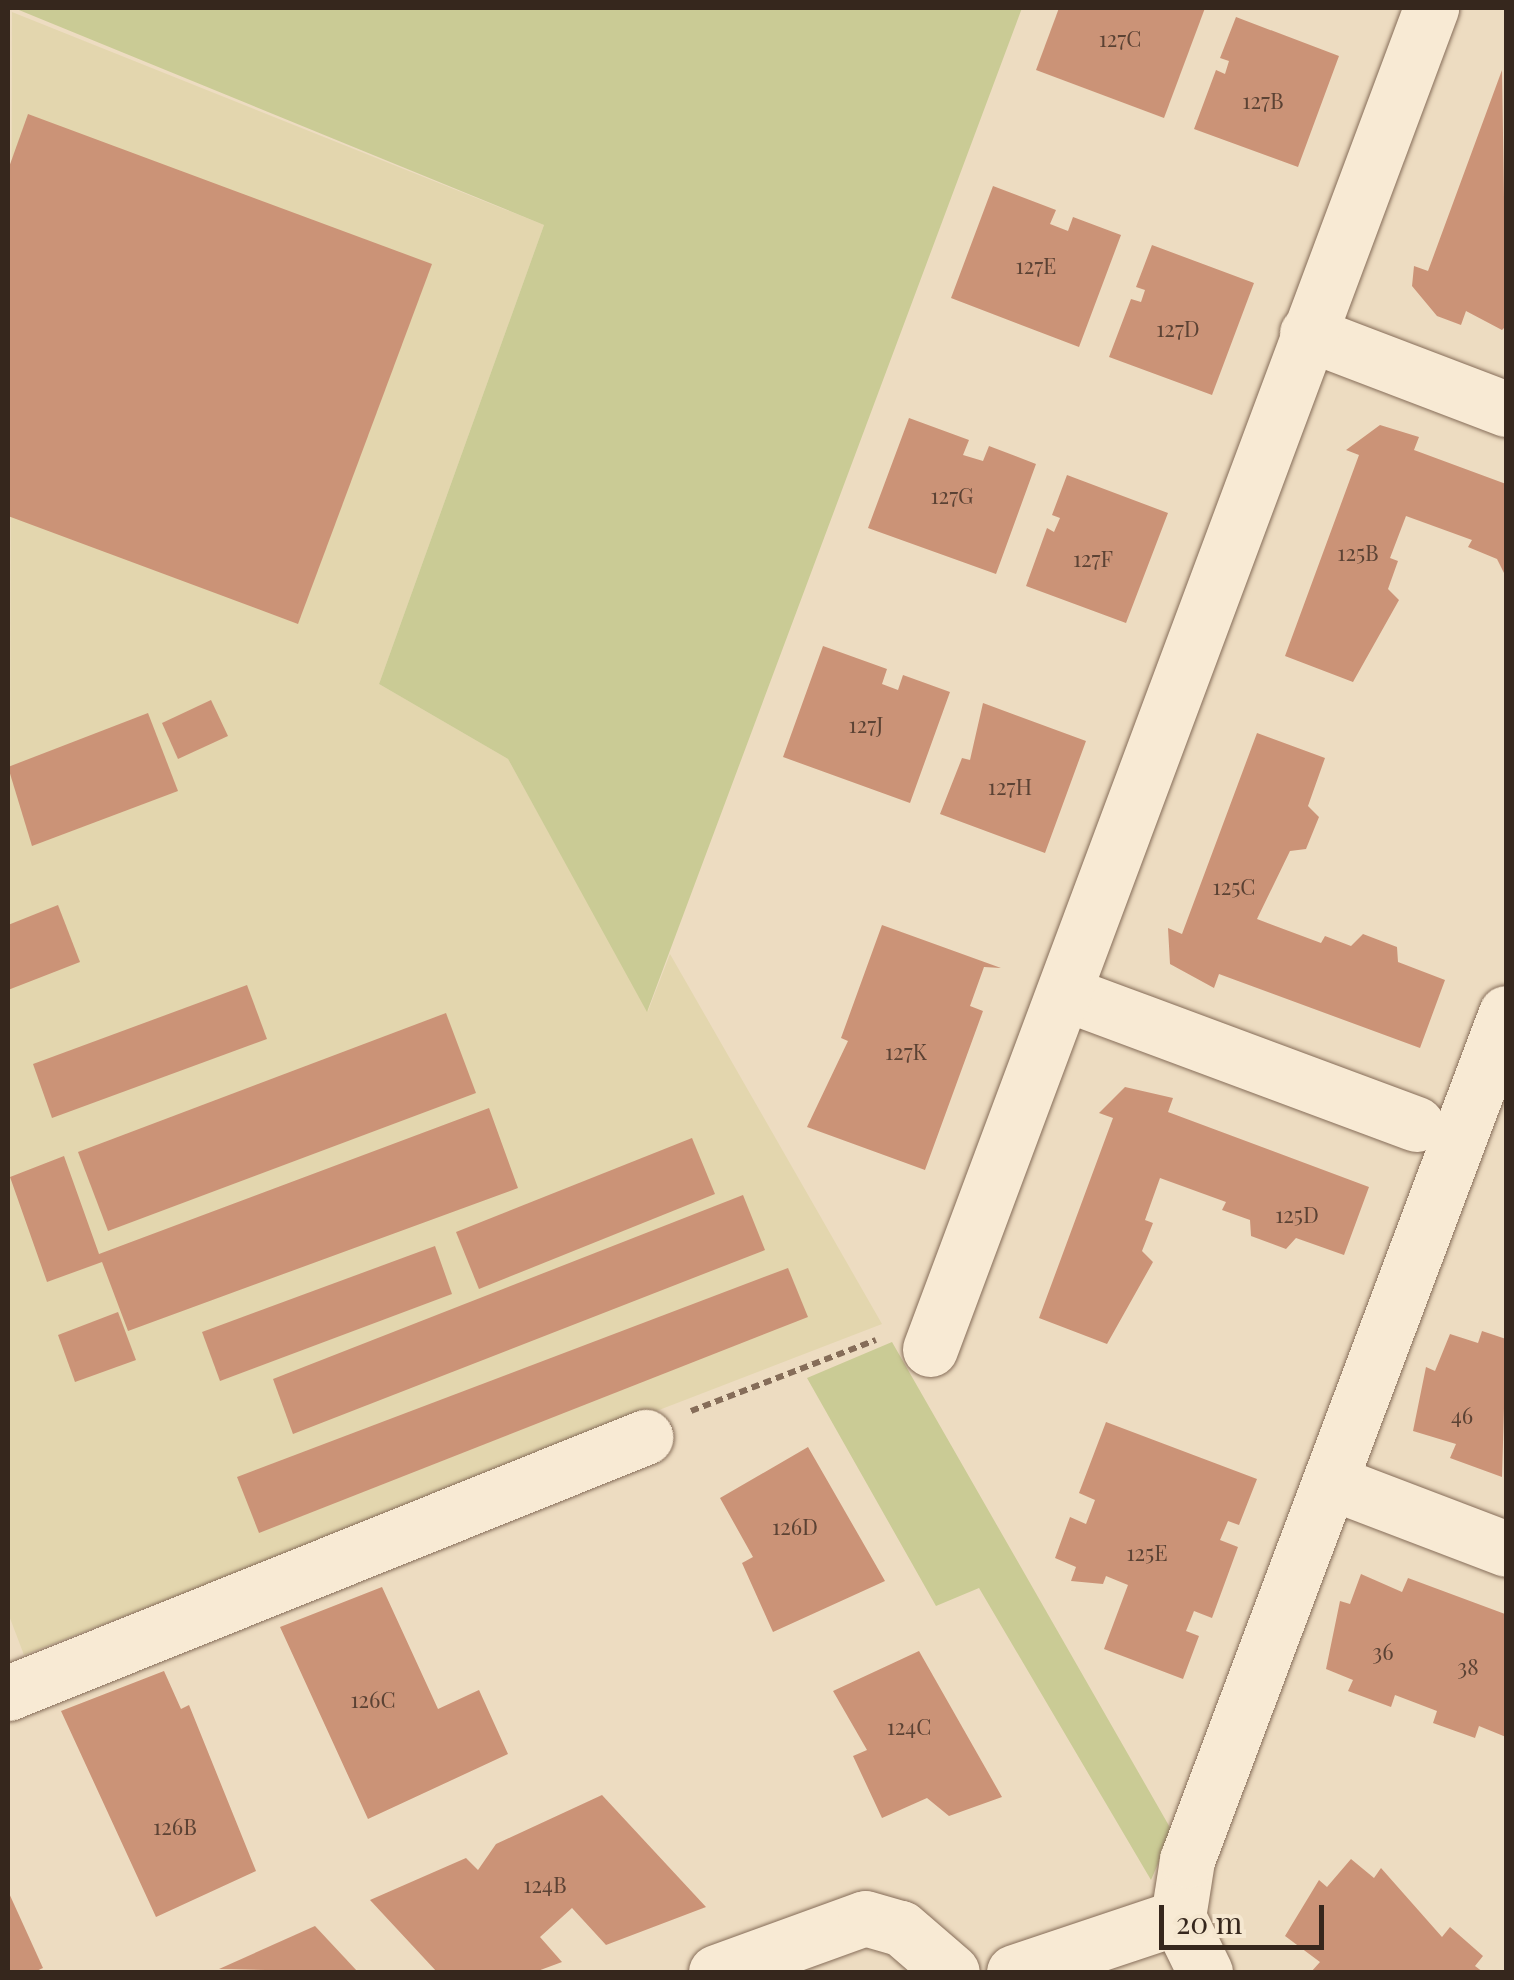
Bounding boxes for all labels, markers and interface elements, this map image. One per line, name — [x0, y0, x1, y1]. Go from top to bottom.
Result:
house number: 127C — [1099, 26, 1141, 52]
house number: 127B — [1242, 88, 1284, 114]
house number: 127E — [1015, 253, 1057, 279]
house number: 127D — [1156, 316, 1200, 342]
house number: 127G — [930, 483, 974, 509]
house number: 125B — [1337, 540, 1379, 566]
house number: 127F — [1073, 546, 1113, 572]
house number: 127J — [849, 712, 883, 738]
house number: 127H — [988, 774, 1032, 800]
house number: 125C — [1213, 874, 1255, 900]
house number: 127K — [885, 1039, 927, 1065]
house number: 125D — [1275, 1202, 1319, 1228]
house number: 46 — [1451, 1403, 1473, 1429]
house number: 126D — [772, 1514, 818, 1540]
house number: 125E — [1126, 1540, 1168, 1566]
house number: 36 — [1372, 1639, 1394, 1665]
house number: 38 — [1457, 1654, 1479, 1680]
house number: 126C — [350, 1687, 396, 1713]
house number: 124C — [887, 1714, 931, 1740]
house number: 126B — [153, 1814, 197, 1840]
house number: 124B — [523, 1872, 567, 1898]
scale bar — [1164, 1885, 1329, 1947]
text: 20 m — [1176, 1902, 1242, 1942]

